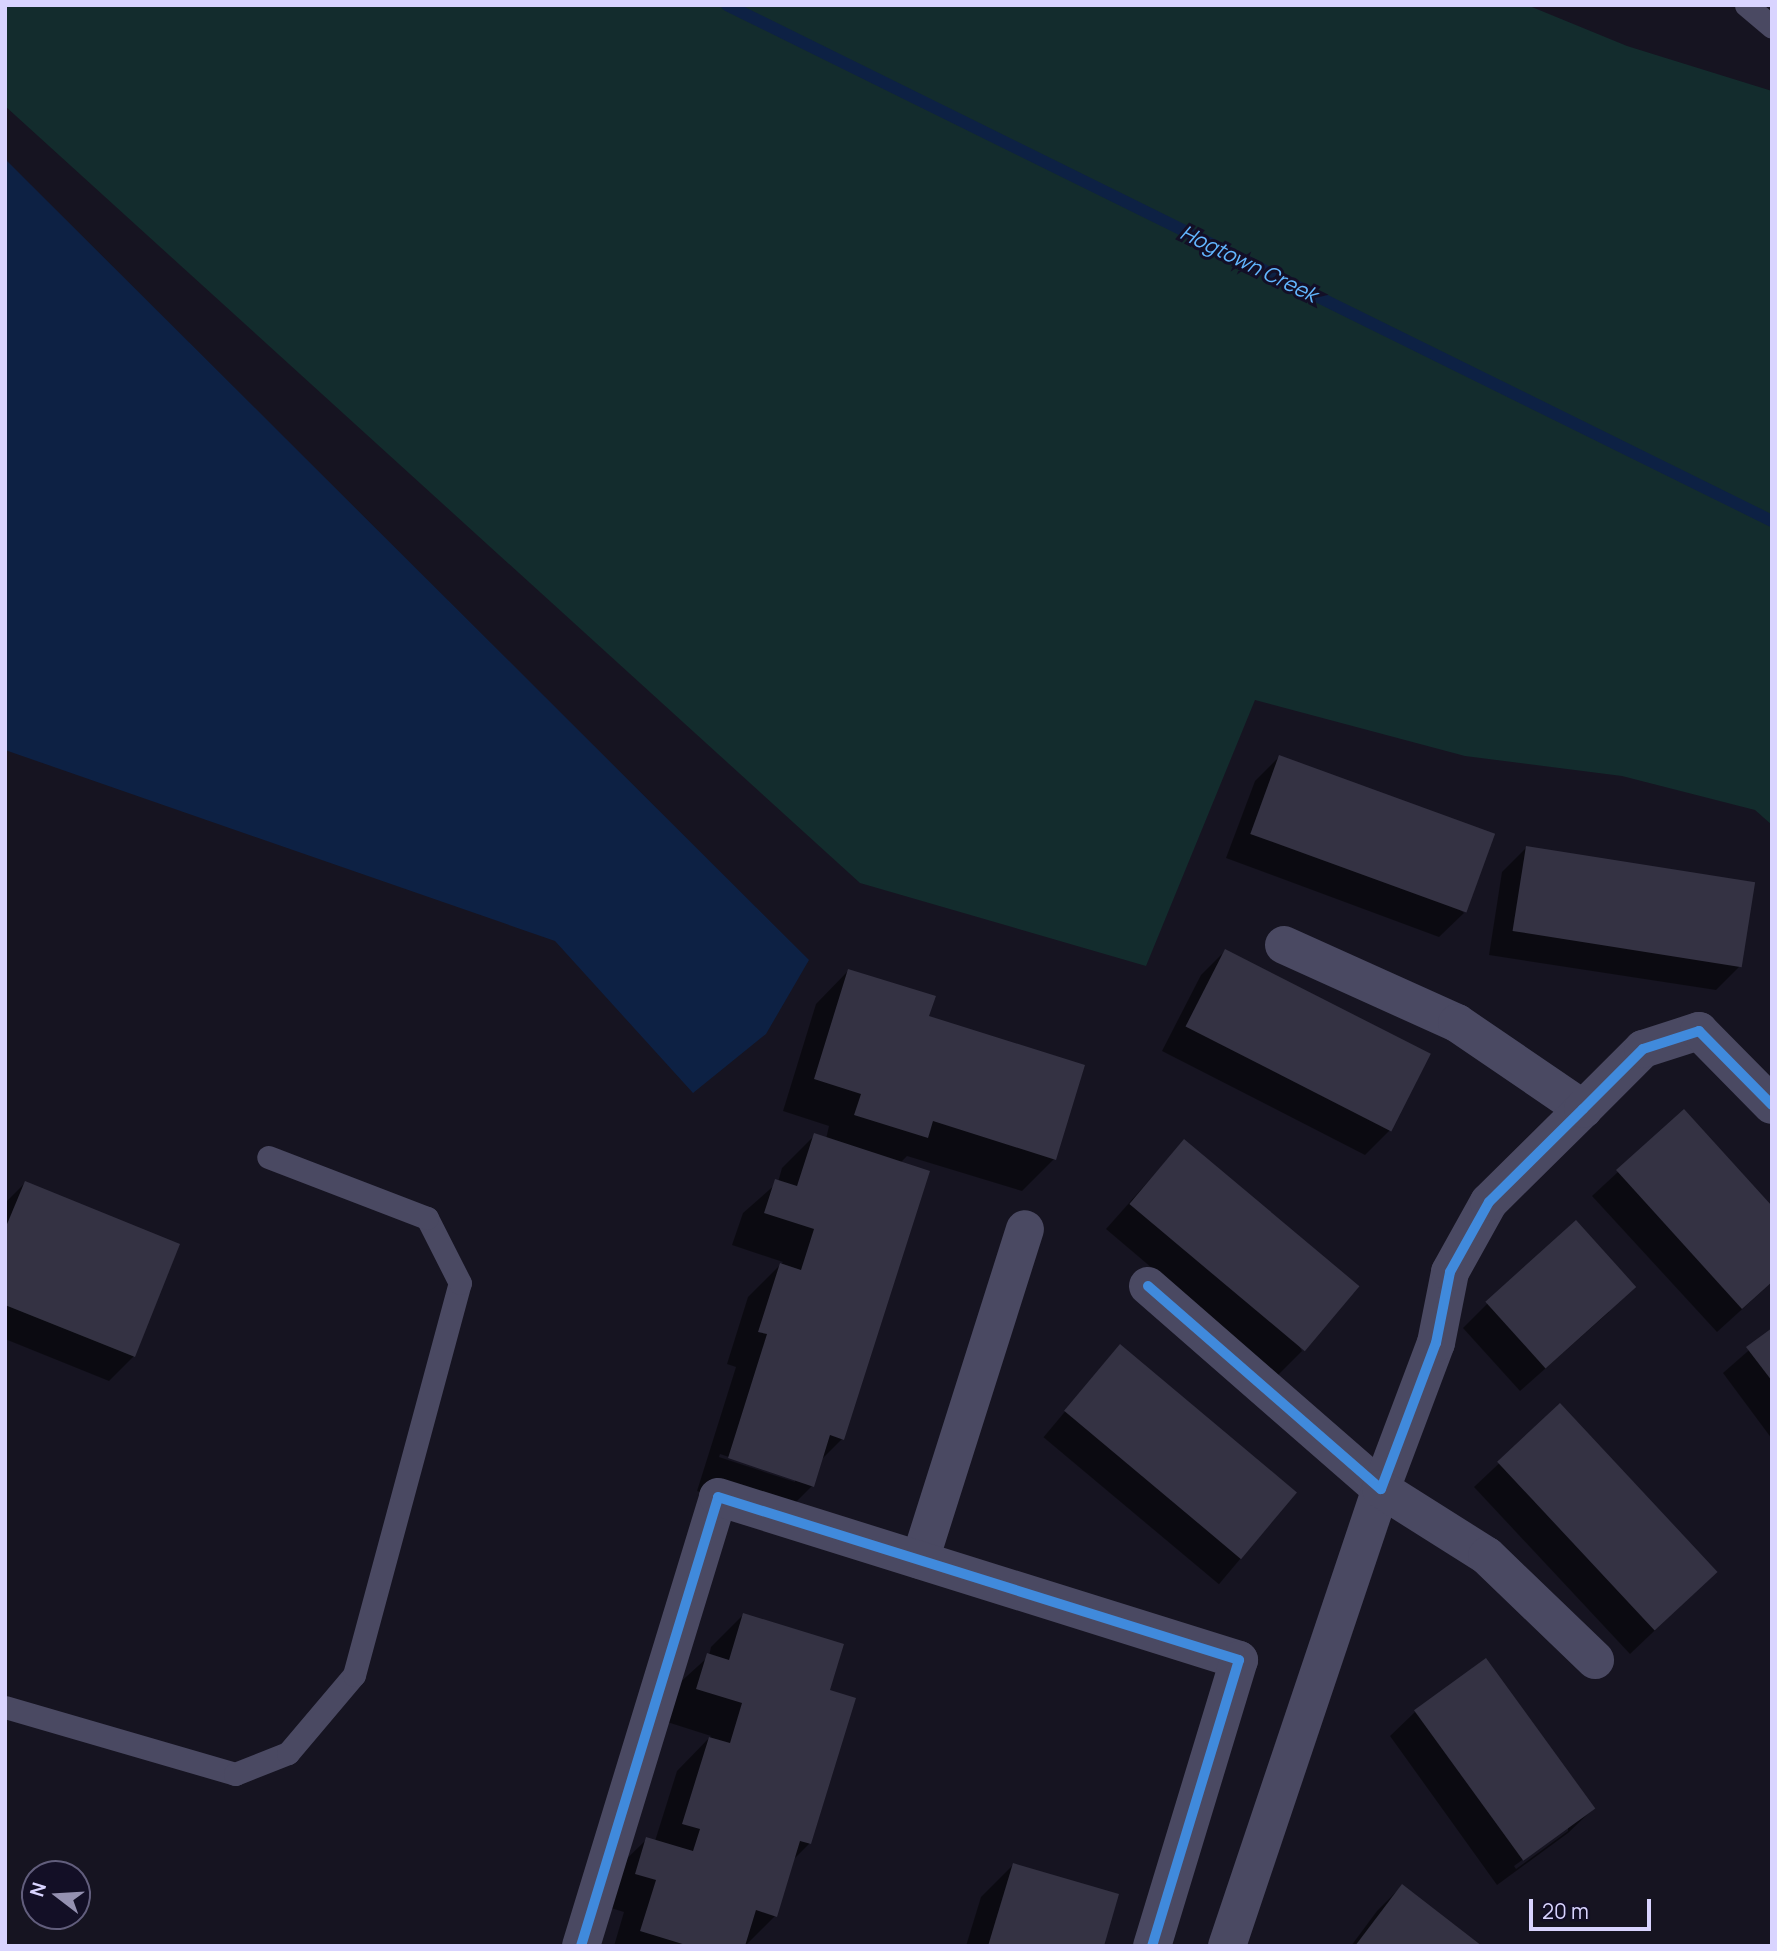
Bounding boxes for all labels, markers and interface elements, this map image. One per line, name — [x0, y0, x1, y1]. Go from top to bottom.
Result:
water label: Hogtown Creek — [1176, 219, 1322, 307]
north arrow — [21, 1860, 91, 1930]
text: N — [23, 1879, 52, 1900]
scale bar — [1532, 1884, 1654, 1928]
text: 20 m — [1542, 1897, 1589, 1925]

